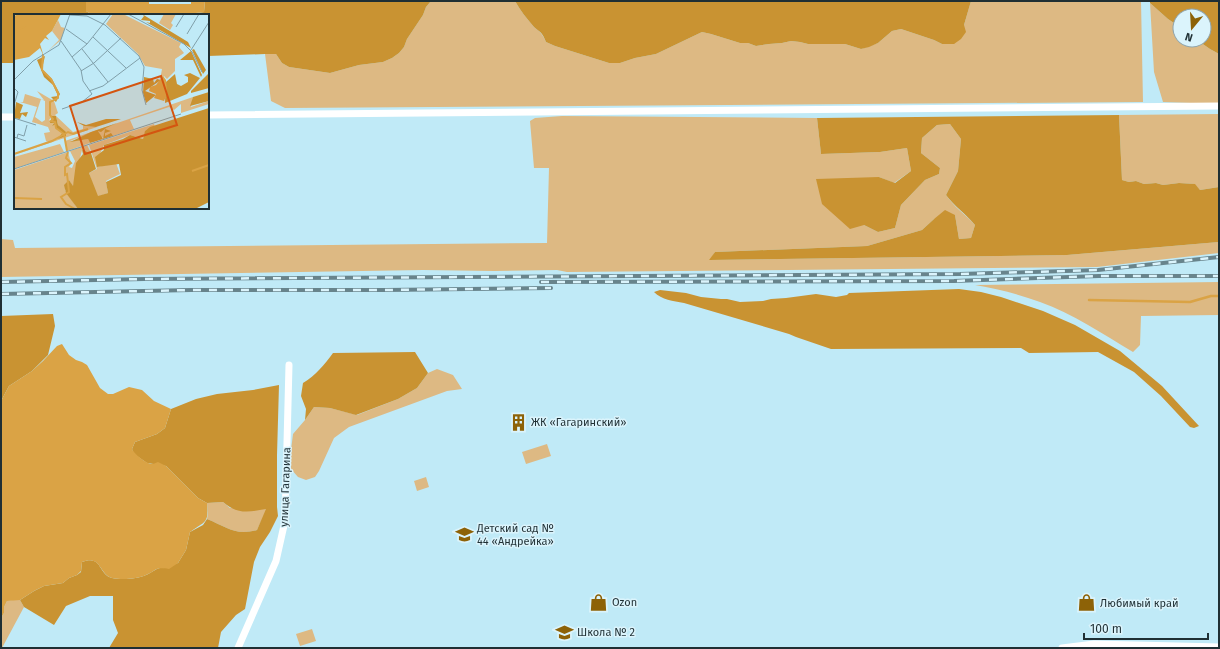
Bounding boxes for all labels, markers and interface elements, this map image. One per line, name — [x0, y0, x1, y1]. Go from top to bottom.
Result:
north arrow — [1172, 8, 1212, 48]
inset map — [14, 14, 209, 209]
text: N — [1184, 30, 1195, 44]
building icon: ЖК «Гагаринский» — [508, 412, 528, 432]
place label: ЖК «Гагаринский» — [531, 416, 627, 429]
street label: улица Гагарина — [278, 447, 293, 527]
place label: Детский сад № 44 «Андрейка» — [476, 522, 554, 548]
school or university icon: Детский сад № 44 «Андрейка» — [454, 524, 474, 544]
shop icon: Ozon — [589, 592, 609, 612]
shop icon: Любимый край — [1077, 593, 1097, 613]
place label: Ozon — [612, 596, 637, 609]
place label: Любимый край — [1100, 597, 1179, 610]
scale bar — [1084, 615, 1208, 641]
school or university icon: Школа № 2 — [554, 622, 574, 642]
text: 100 m — [1090, 622, 1122, 636]
place label: Школа № 2 — [577, 626, 635, 639]

